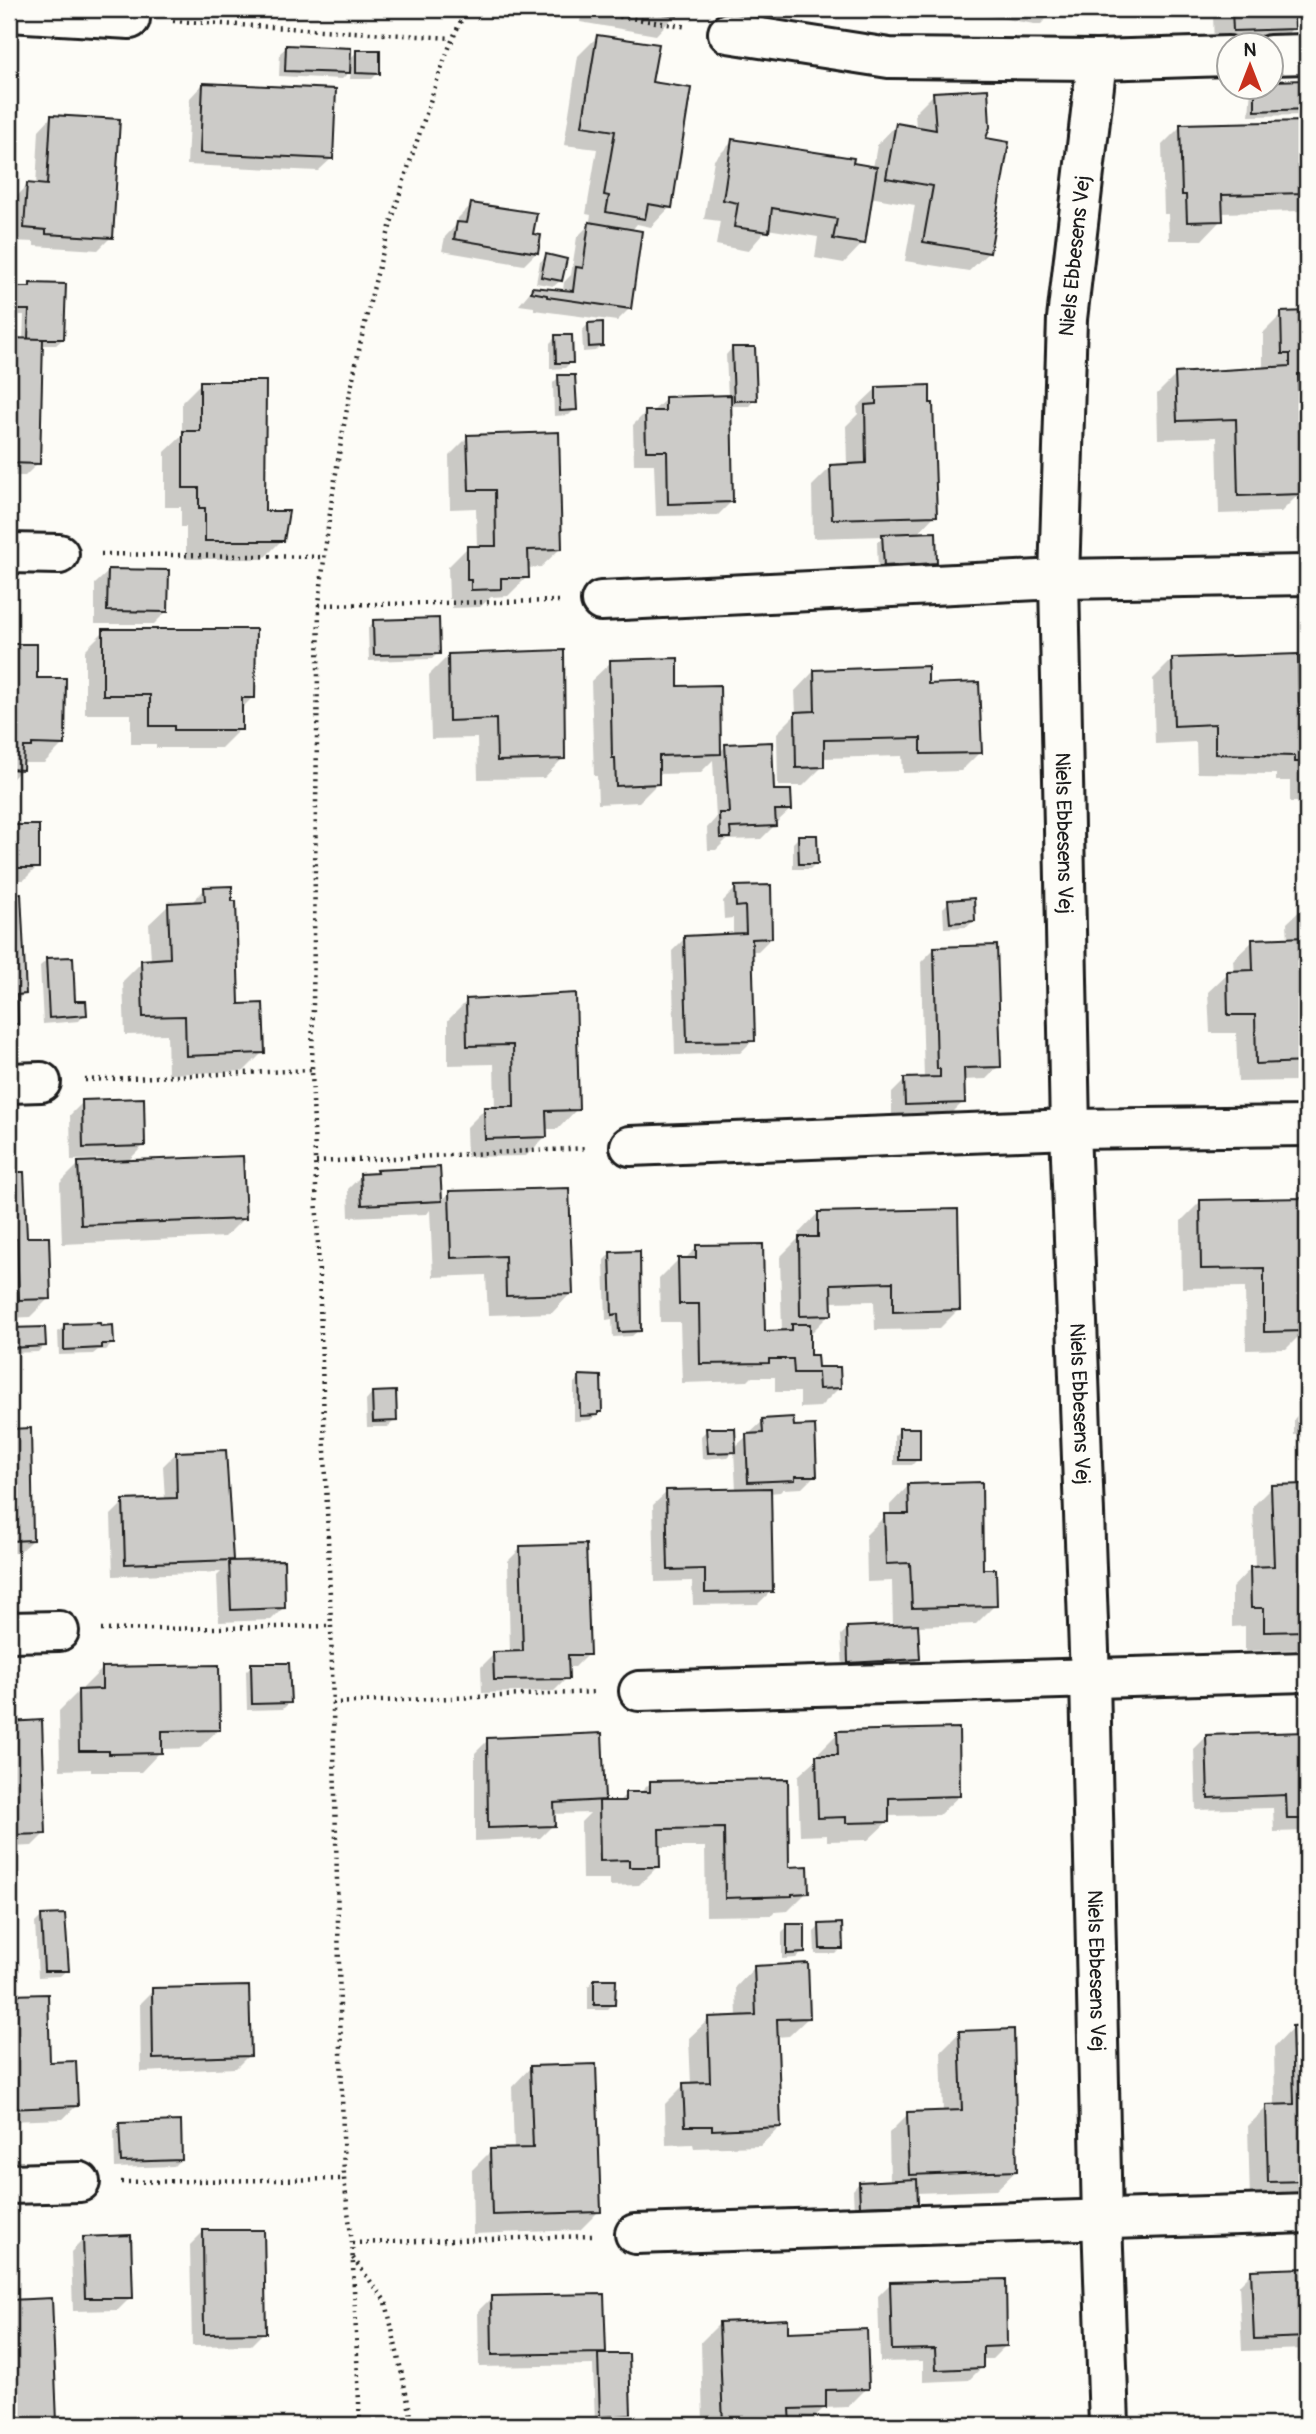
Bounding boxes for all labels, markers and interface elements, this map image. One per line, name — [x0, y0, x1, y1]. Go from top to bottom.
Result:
north arrow — [1214, 32, 1284, 102]
text: N — [1244, 38, 1257, 62]
street label: Niels Ebbesens Vej — [1053, 174, 1097, 338]
street label: Niels Ebbesens Vej — [1049, 752, 1079, 914]
street label: Niels Ebbesens Vej — [1064, 1323, 1096, 1485]
street label: Niels Ebbesens Vej — [1081, 1889, 1112, 2052]

